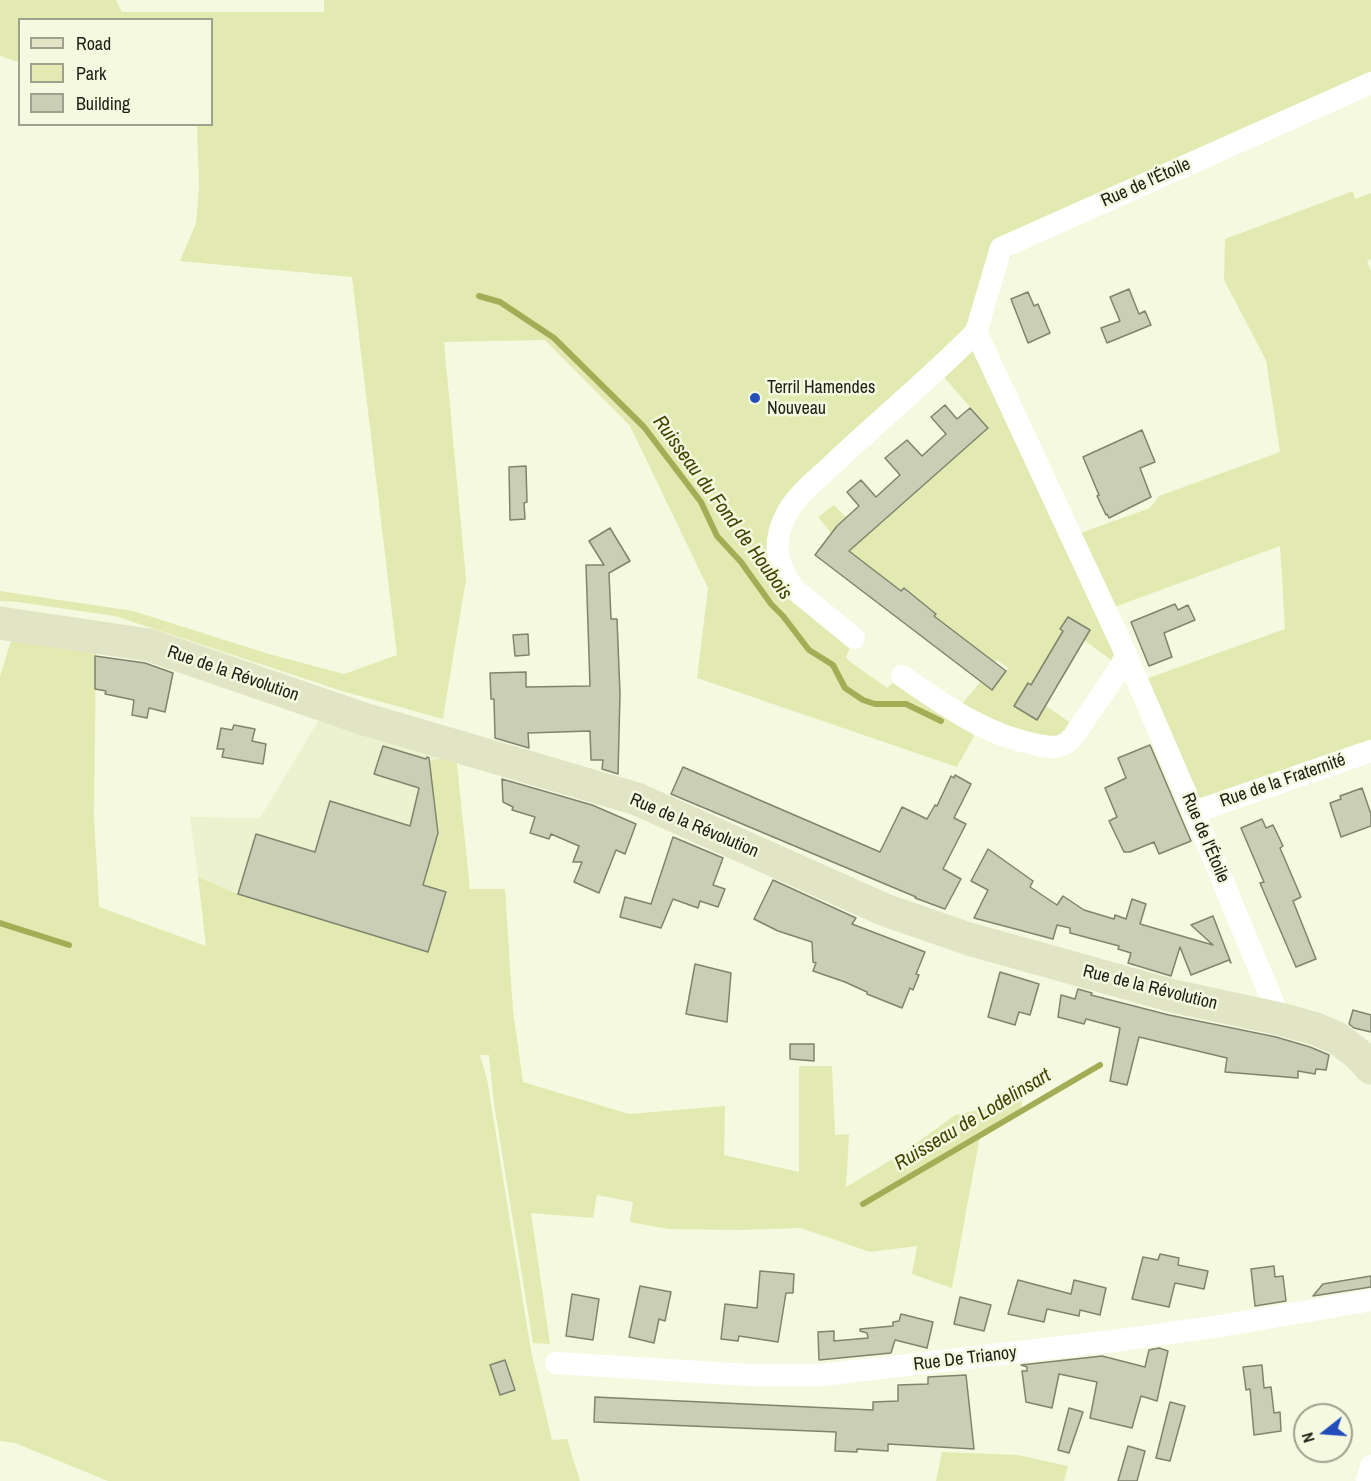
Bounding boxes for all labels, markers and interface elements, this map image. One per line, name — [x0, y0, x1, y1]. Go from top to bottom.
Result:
legend — [18, 18, 213, 126]
text: Road — [76, 31, 111, 56]
text: Park — [76, 61, 106, 86]
text: Building — [76, 91, 130, 116]
street label: Rue de l'Étoile — [1098, 154, 1194, 212]
place label: Terril Hamendes Nouveau — [767, 377, 875, 420]
marker: Terril Hamendes Nouveau — [748, 391, 762, 405]
water label: Ruisseau du Fond de Houbois — [647, 411, 797, 605]
street label: Rue de la Révolution — [164, 641, 302, 707]
street label: Rue de la Fraternité — [1217, 749, 1349, 813]
street label: Rue de la Révolution — [626, 789, 762, 863]
street label: Rue de l'Étoile — [1176, 790, 1234, 886]
street label: Rue de la Révolution — [1081, 961, 1219, 1015]
water label: Ruisseau de Lodelinsart — [891, 1064, 1055, 1176]
street label: Rue De Trianoy — [912, 1342, 1018, 1376]
north arrow — [1293, 1403, 1353, 1463]
text: N — [1296, 1430, 1320, 1445]

